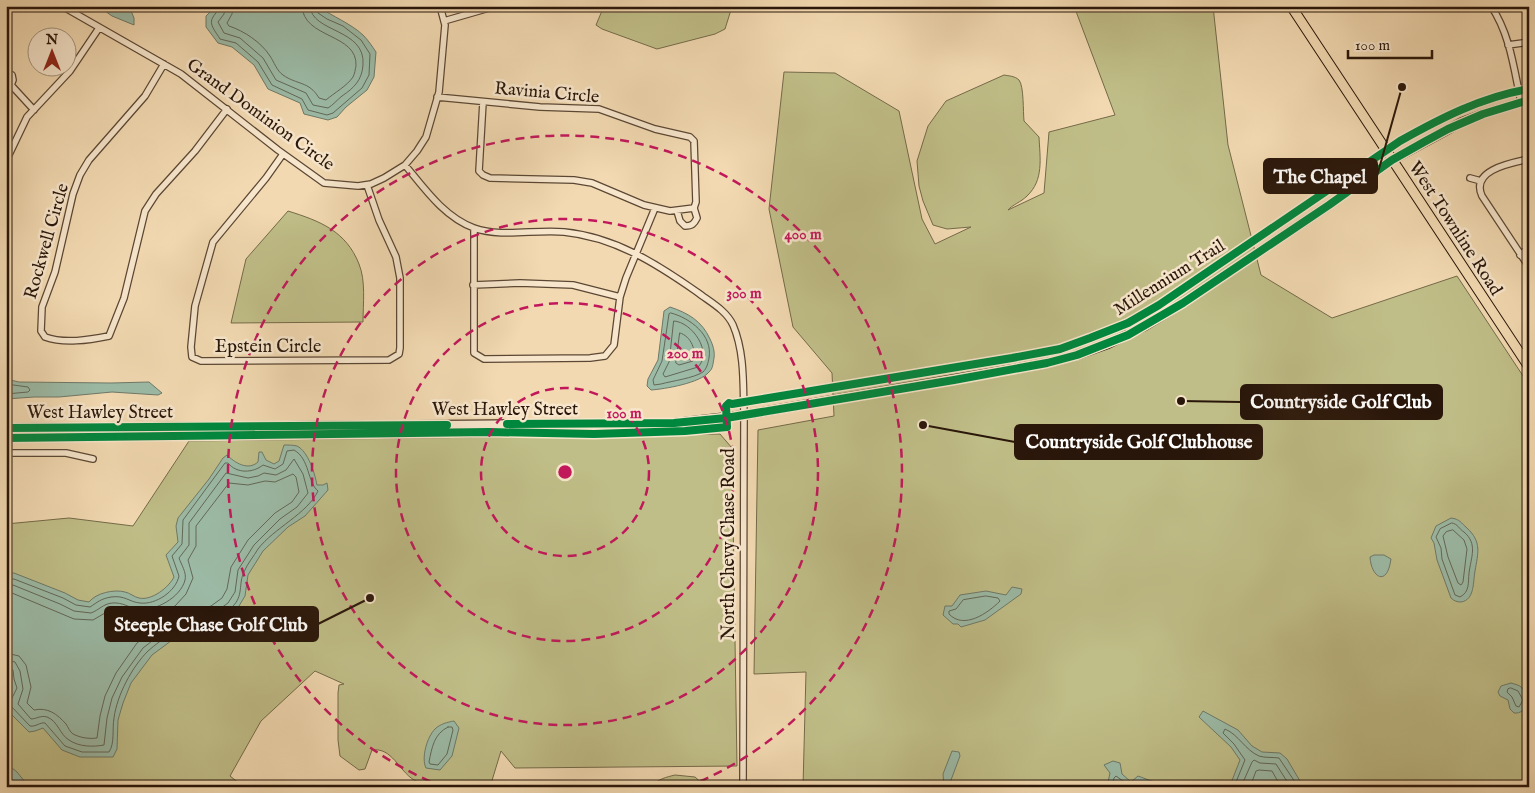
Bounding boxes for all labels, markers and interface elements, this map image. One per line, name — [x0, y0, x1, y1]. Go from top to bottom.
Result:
north arrow — [28, 28, 78, 78]
scale bar — [1348, 28, 1431, 60]
text: N — [45, 31, 58, 49]
text: 100 m — [1355, 36, 1391, 55]
street label: Grand Dominion Circle — [182, 54, 339, 177]
street label: Ravinia Circle — [493, 77, 600, 110]
street label: West Townline Road — [1403, 157, 1507, 301]
callout: The Chapel — [1264, 159, 1377, 193]
text: The Chapel — [1273, 166, 1367, 190]
street label: Rockwell Circle — [20, 181, 75, 302]
text: 400 m — [785, 225, 822, 244]
street label: Millennium Trail — [1110, 235, 1230, 322]
text: 300 m — [726, 284, 762, 303]
street label: Epstein Circle — [215, 336, 321, 359]
text: 200 m — [667, 344, 704, 363]
callout: Countryside Golf Club — [1241, 385, 1442, 419]
text: Countryside Golf Club — [1250, 391, 1432, 415]
street label: West Hawley Street — [432, 399, 578, 422]
street label: West Hawley Street — [27, 402, 173, 425]
text: 100 m — [606, 404, 642, 423]
callout: Countryside Golf Clubhouse — [1015, 425, 1262, 459]
text: Countryside Golf Clubhouse — [1026, 431, 1253, 455]
street label: North Chevy Chase Road — [718, 448, 741, 640]
centre of rings — [556, 463, 574, 481]
callout: Steeple Chase Golf Club — [105, 607, 318, 641]
text: Steeple Chase Golf Club — [114, 614, 308, 638]

